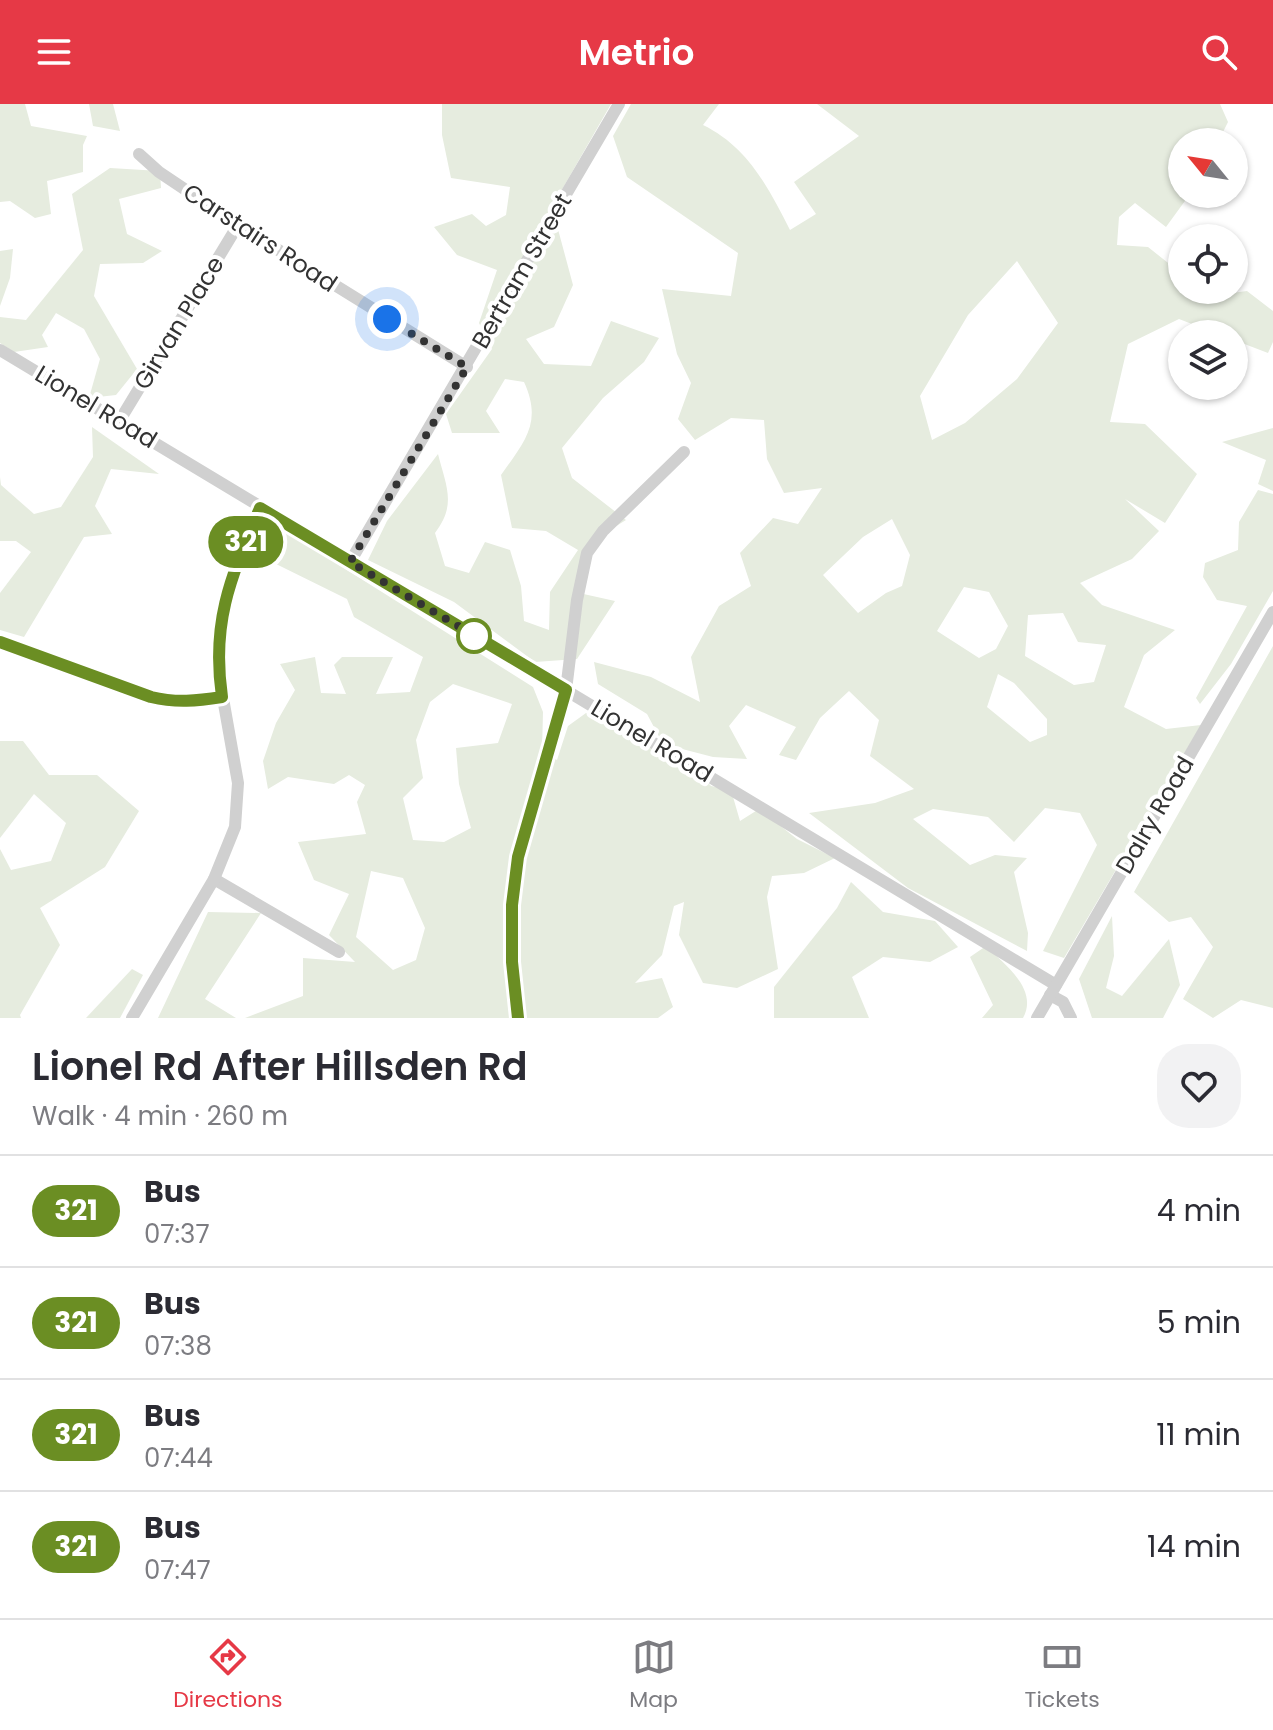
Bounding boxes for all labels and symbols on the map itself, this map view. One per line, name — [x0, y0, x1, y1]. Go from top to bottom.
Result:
north arrow — [1168, 128, 1248, 208]
street label: Carstairs Road — [177, 175, 344, 300]
street label: Bertram Street — [464, 187, 579, 354]
street label: Girvan Place — [126, 250, 231, 396]
your location — [367, 299, 407, 339]
street label: Lionel Road — [29, 357, 163, 456]
line badge: 321 — [200, 516, 292, 568]
unlabelled marker — [457, 619, 491, 653]
street label: Lionel Road — [585, 691, 719, 790]
street label: Dalry Road — [1108, 750, 1201, 879]

